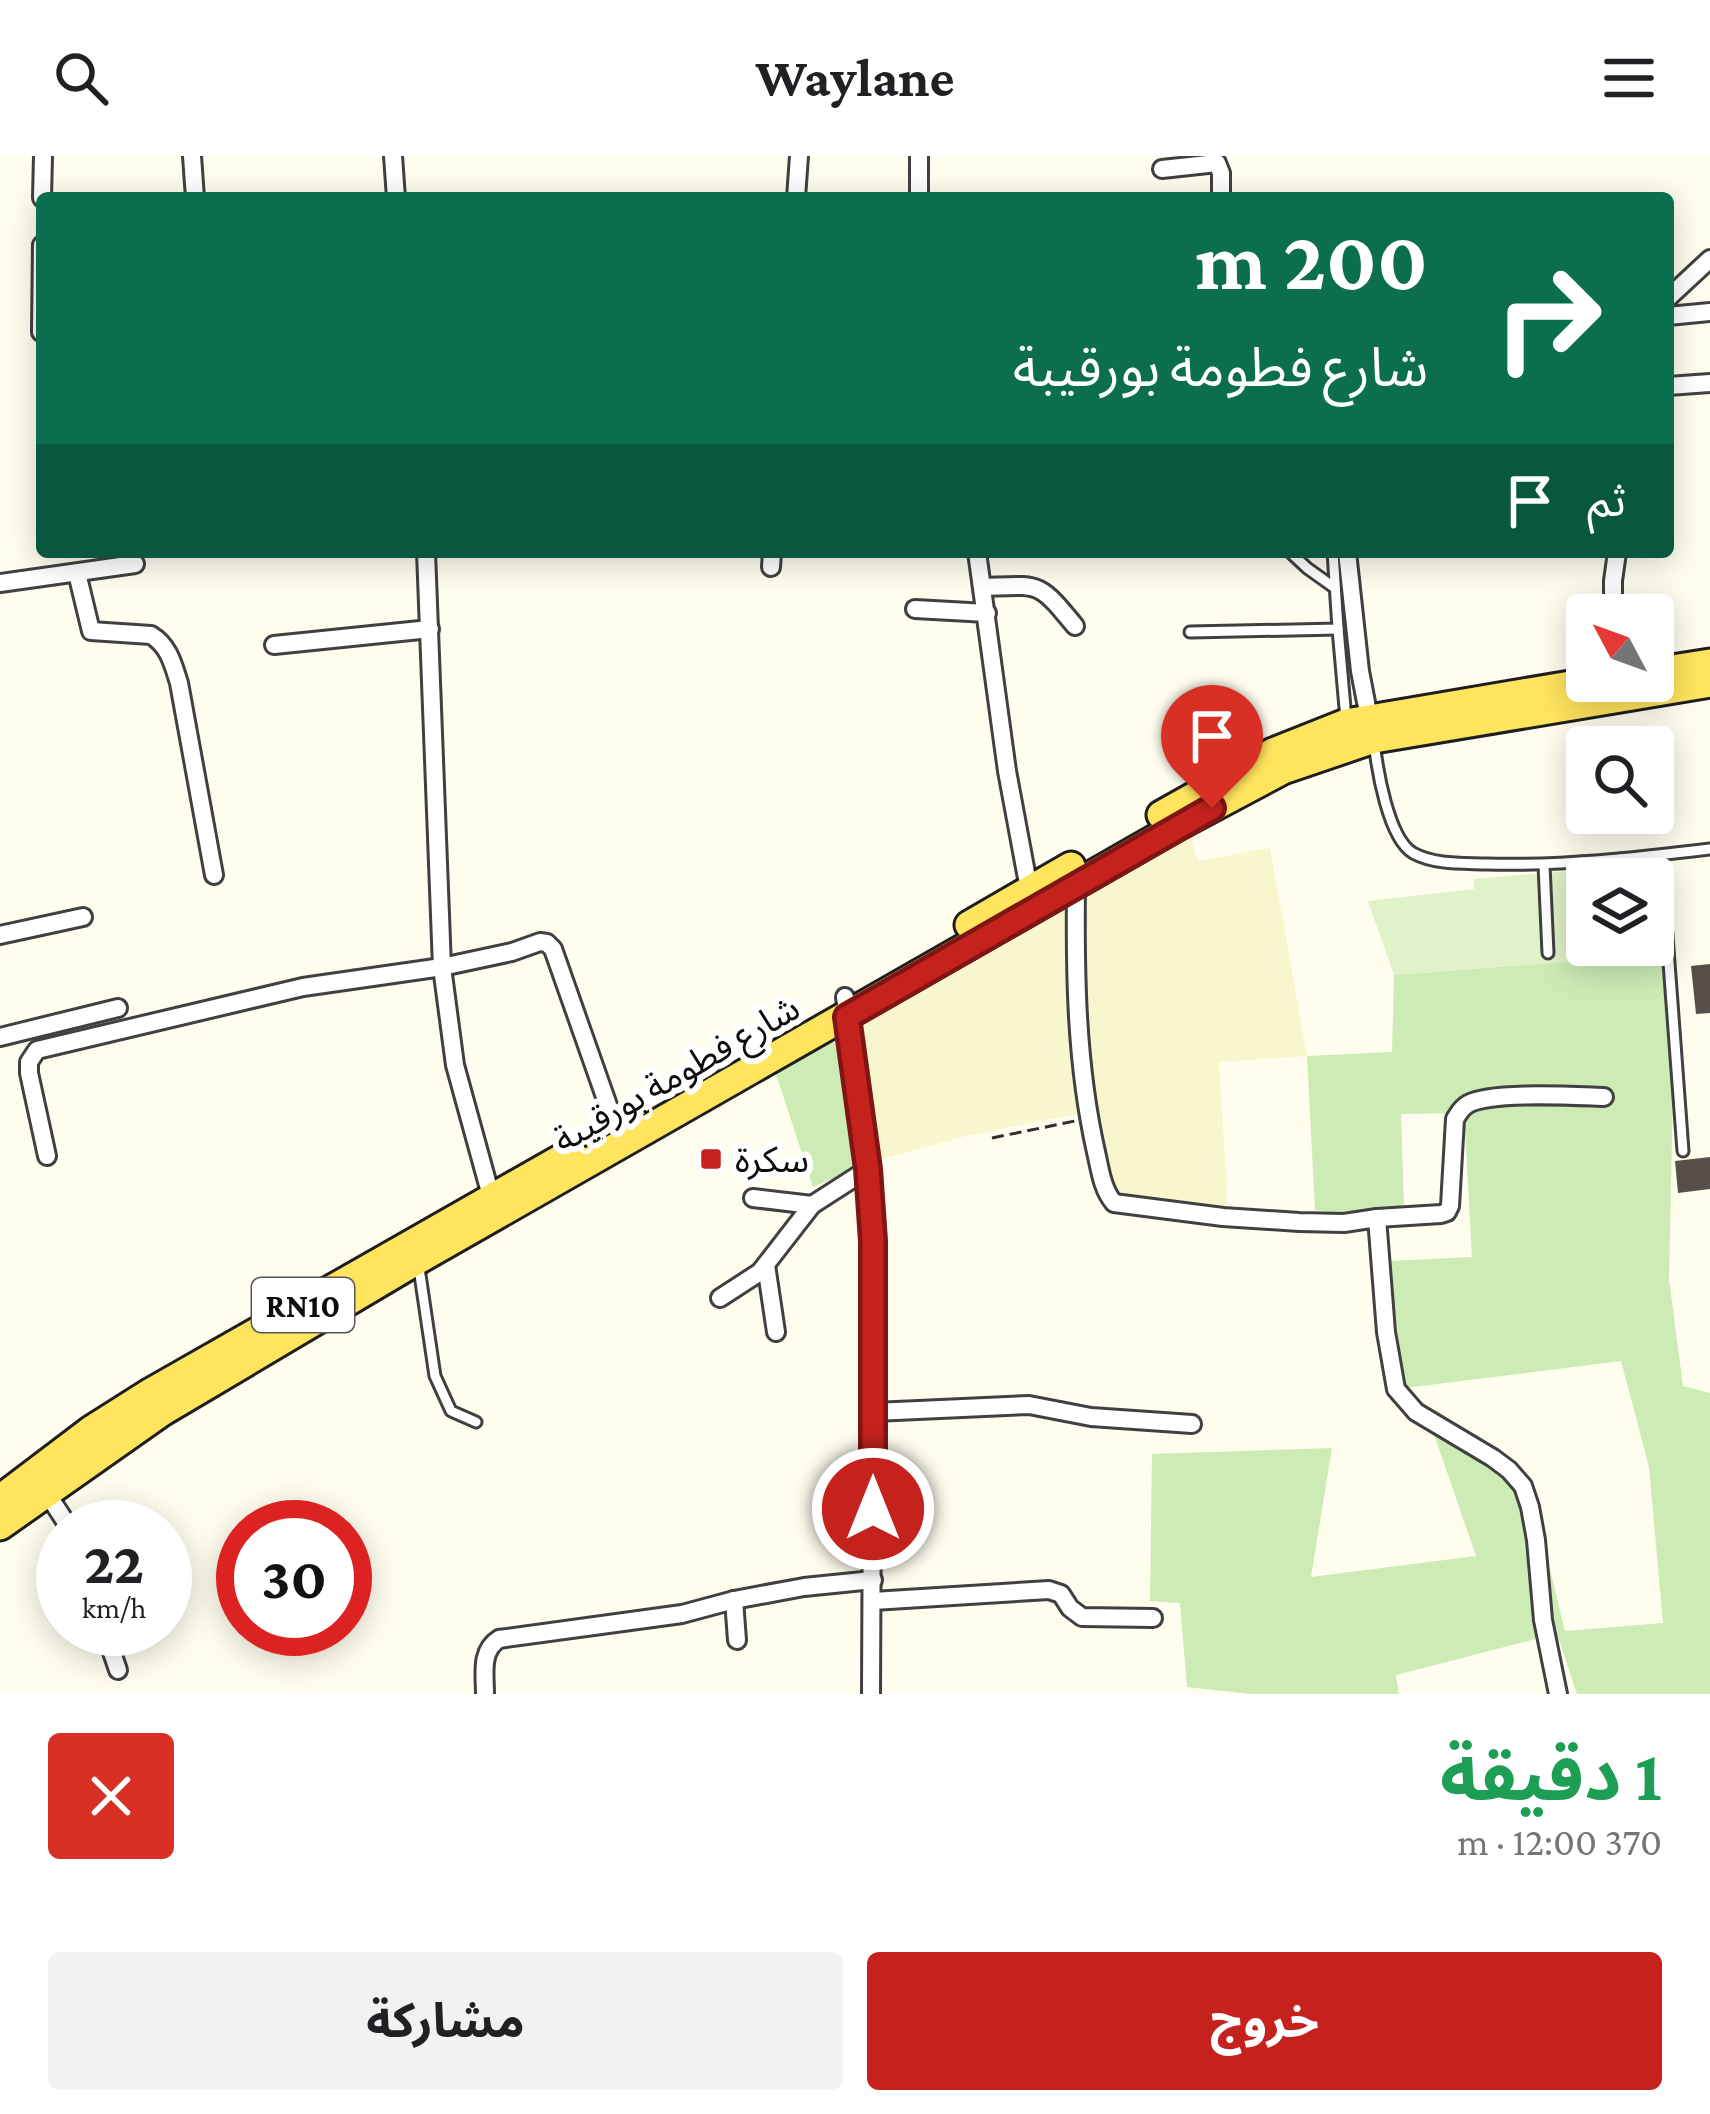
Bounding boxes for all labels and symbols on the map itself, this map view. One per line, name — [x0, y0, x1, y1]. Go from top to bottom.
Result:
north arrow — [1566, 594, 1674, 702]
pin — [1161, 685, 1263, 808]
street label: شارع فطومة بورقيبة — [547, 987, 809, 1166]
place label: سكرة — [735, 1140, 809, 1181]
marker: سكرة — [698, 1146, 724, 1172]
road number: RN10 — [252, 1278, 354, 1332]
position arrow — [810, 1446, 936, 1572]
speed limit sign: 30 — [216, 1500, 372, 1656]

